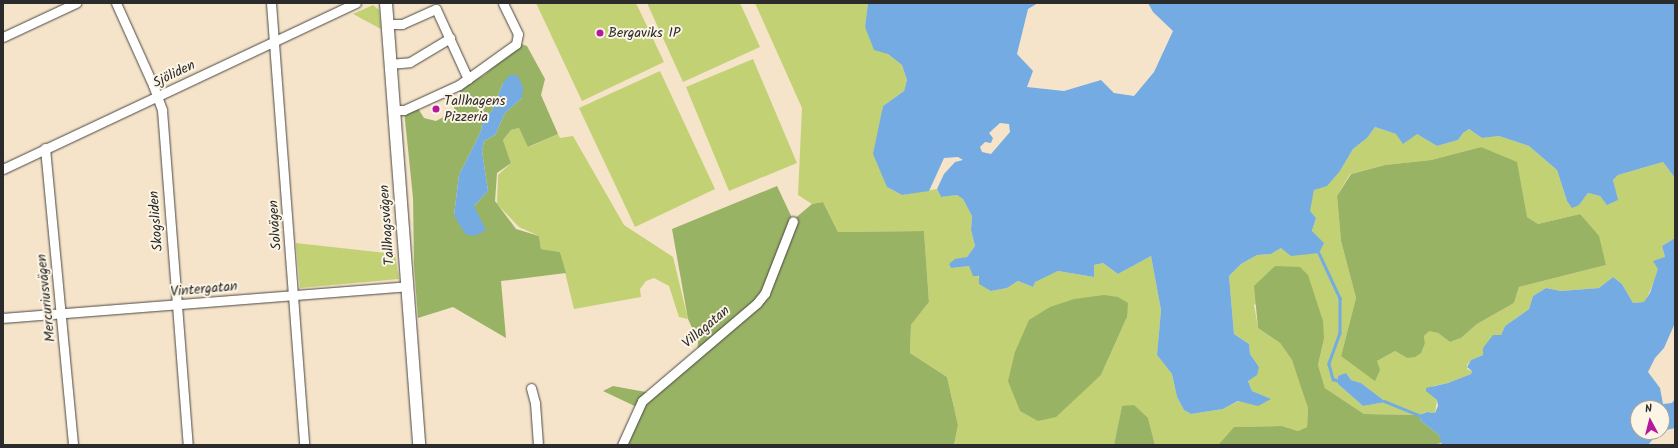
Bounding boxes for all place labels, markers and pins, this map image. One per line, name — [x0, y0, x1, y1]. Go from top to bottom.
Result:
place label: Bergaviks IP — [608, 25, 680, 41]
marker: Bergaviks IP — [595, 28, 605, 38]
place label: Tallhagens Pizzeria — [444, 93, 505, 126]
marker: Tallhagens Pizzeria — [431, 104, 441, 114]

